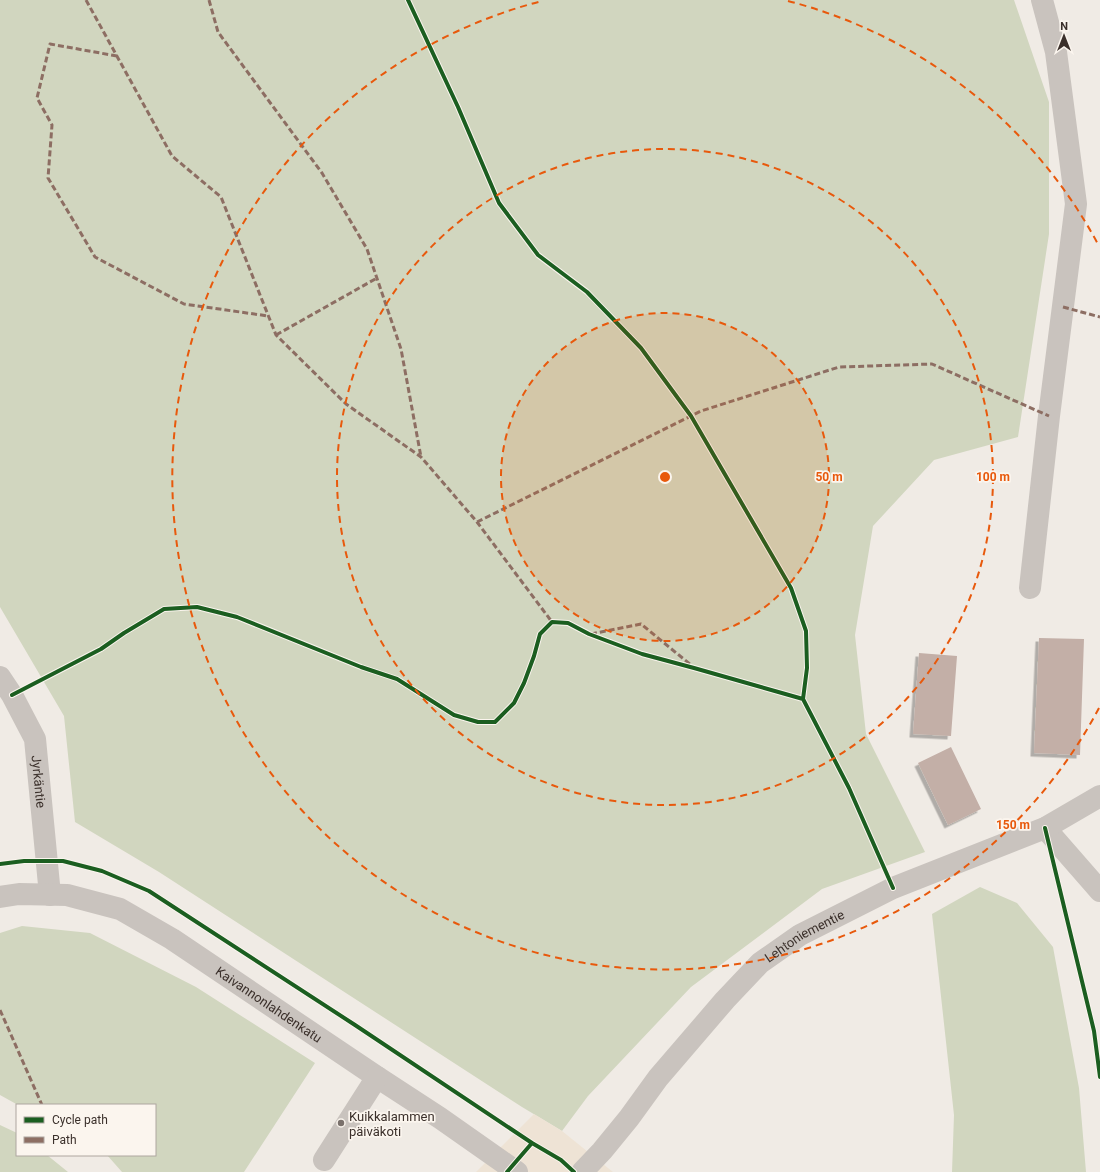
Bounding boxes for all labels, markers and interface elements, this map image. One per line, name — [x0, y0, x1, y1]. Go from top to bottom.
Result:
north arrow — [1044, 16, 1084, 56]
text: N — [1060, 20, 1068, 33]
centre of rings — [658, 470, 672, 484]
text: 50 m — [815, 470, 843, 484]
text: 100 m — [976, 470, 1010, 484]
street label: Jyrkäntie — [29, 754, 49, 809]
text: 150 m — [996, 818, 1030, 832]
street label: Lehtoniementie — [762, 906, 847, 965]
street label: Kaivannonlahdenkatu — [213, 963, 325, 1045]
legend — [16, 1104, 156, 1156]
place label: Kuikkalammen päiväkoti — [349, 1109, 435, 1139]
text: Cycle path — [52, 1113, 108, 1127]
marker: Kuikkalammen päiväkoti — [336, 1118, 346, 1128]
text: Path — [52, 1133, 77, 1147]

